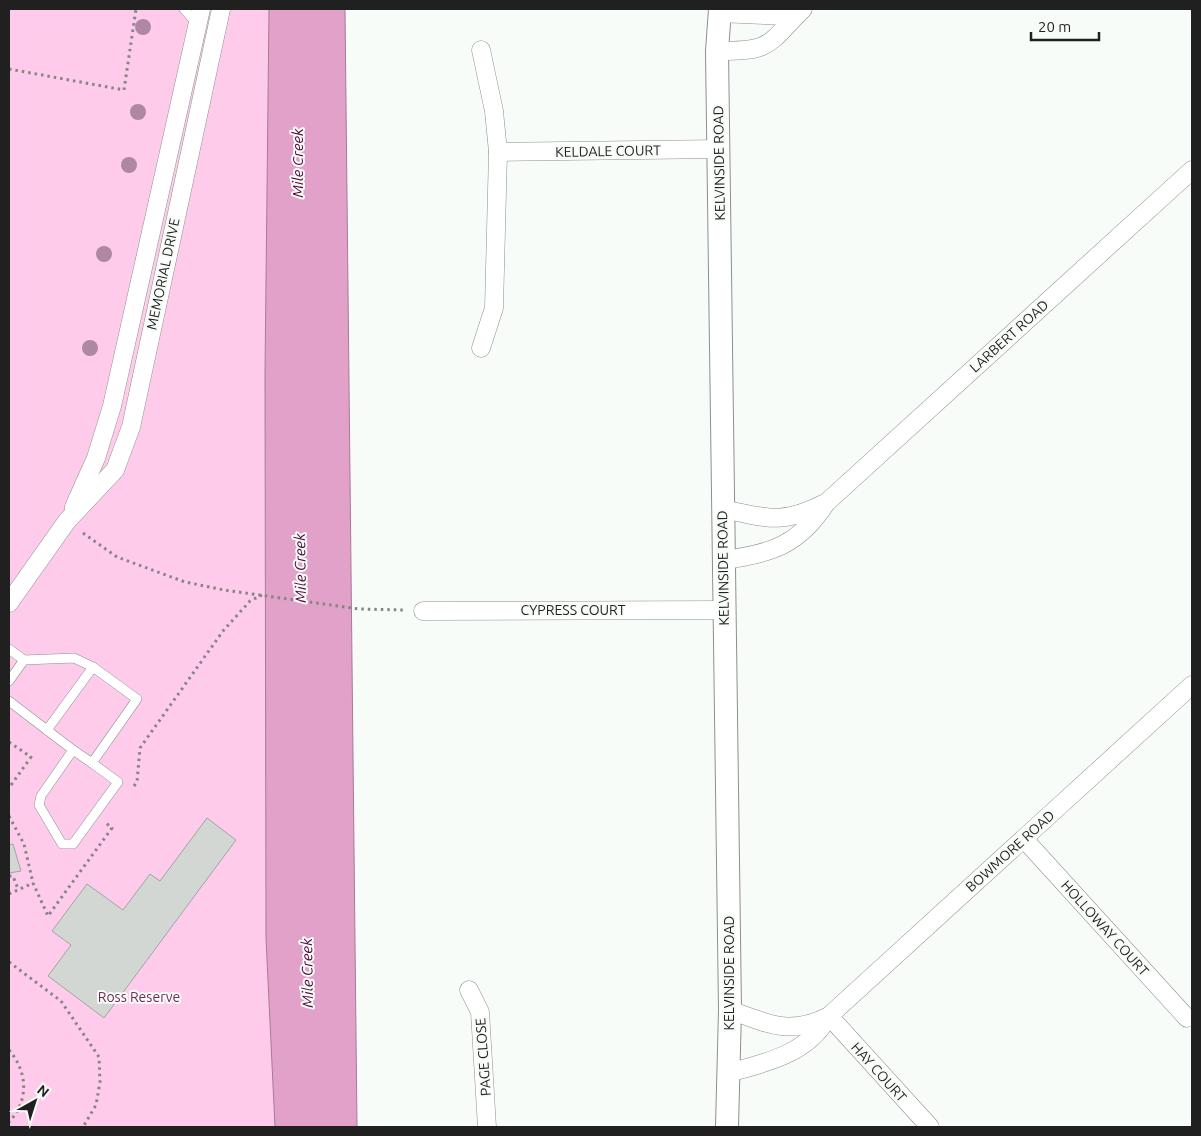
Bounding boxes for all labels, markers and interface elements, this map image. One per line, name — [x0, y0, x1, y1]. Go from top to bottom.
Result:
scale bar — [1031, 10, 1098, 42]
text: 20 m — [1038, 18, 1071, 35]
street label: KELVINSIDE ROAD — [710, 105, 728, 221]
water label: Mile Creek — [289, 128, 306, 198]
street label: KELDALE COURT — [555, 142, 661, 160]
street label: MEMORIAL DRIVE — [143, 217, 183, 331]
street label: LARBERT ROAD — [966, 296, 1052, 375]
street label: KELVINSIDE ROAD — [714, 510, 732, 626]
water label: Mile Creek — [291, 533, 309, 603]
street label: CYPRESS COURT — [520, 602, 626, 618]
street label: BOWMORE ROAD — [962, 807, 1058, 895]
street label: HOLLOWAY COURT — [1058, 877, 1152, 979]
street label: KELVINSIDE ROAD — [721, 915, 737, 1031]
water label: Mile Creek — [298, 938, 316, 1008]
park label: Ross Reserve — [98, 989, 180, 1005]
street label: PAGE CLOSE — [472, 1017, 494, 1097]
street label: HAY COURT — [848, 1039, 910, 1105]
north arrow — [10, 1076, 60, 1126]
text: N — [34, 1081, 52, 1100]

